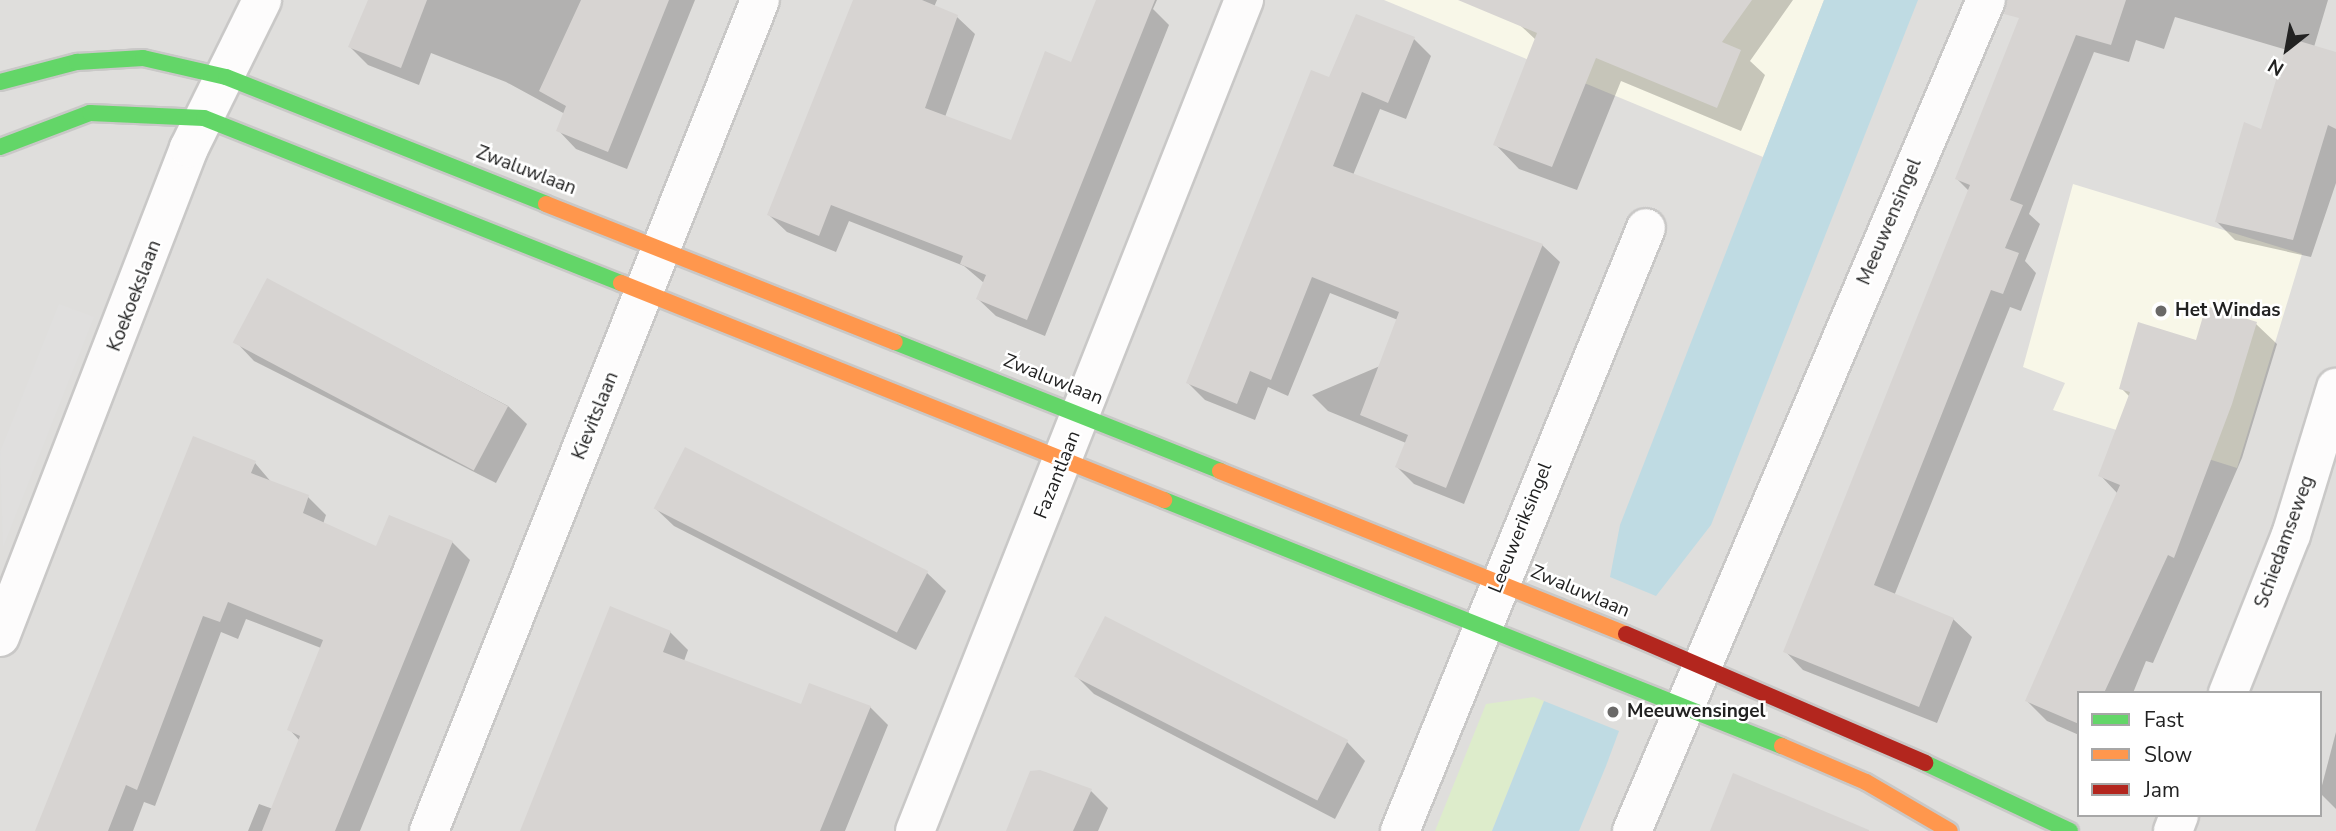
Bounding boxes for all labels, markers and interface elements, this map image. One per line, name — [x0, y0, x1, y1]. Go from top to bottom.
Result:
north arrow — [2252, 14, 2322, 84]
text: N — [2263, 52, 2289, 82]
street label: Zwaluwlaan — [473, 141, 579, 201]
street label: Meeuwensingel — [1853, 155, 1927, 289]
street label: Koekoekslaan — [103, 237, 167, 355]
place label: Het Windas — [2175, 300, 2281, 322]
marker: Het Windas — [2153, 303, 2169, 319]
street label: Zwaluwlaan — [1000, 350, 1106, 410]
street label: Kievitslaan — [568, 369, 624, 463]
street label: Fazantlaan — [1030, 428, 1086, 522]
street label: Leeuweriksingel — [1484, 459, 1558, 597]
street label: Schiedamseweg — [2250, 473, 2320, 611]
street label: Zwaluwlaan — [1527, 561, 1633, 623]
legend — [2077, 691, 2322, 817]
place label: Meeuwensingel — [1627, 701, 1766, 723]
marker: Meeuwensingel — [1605, 704, 1621, 720]
text: Fast — [2144, 706, 2184, 734]
text: Slow — [2144, 741, 2192, 769]
text: Jam — [2144, 776, 2180, 804]

